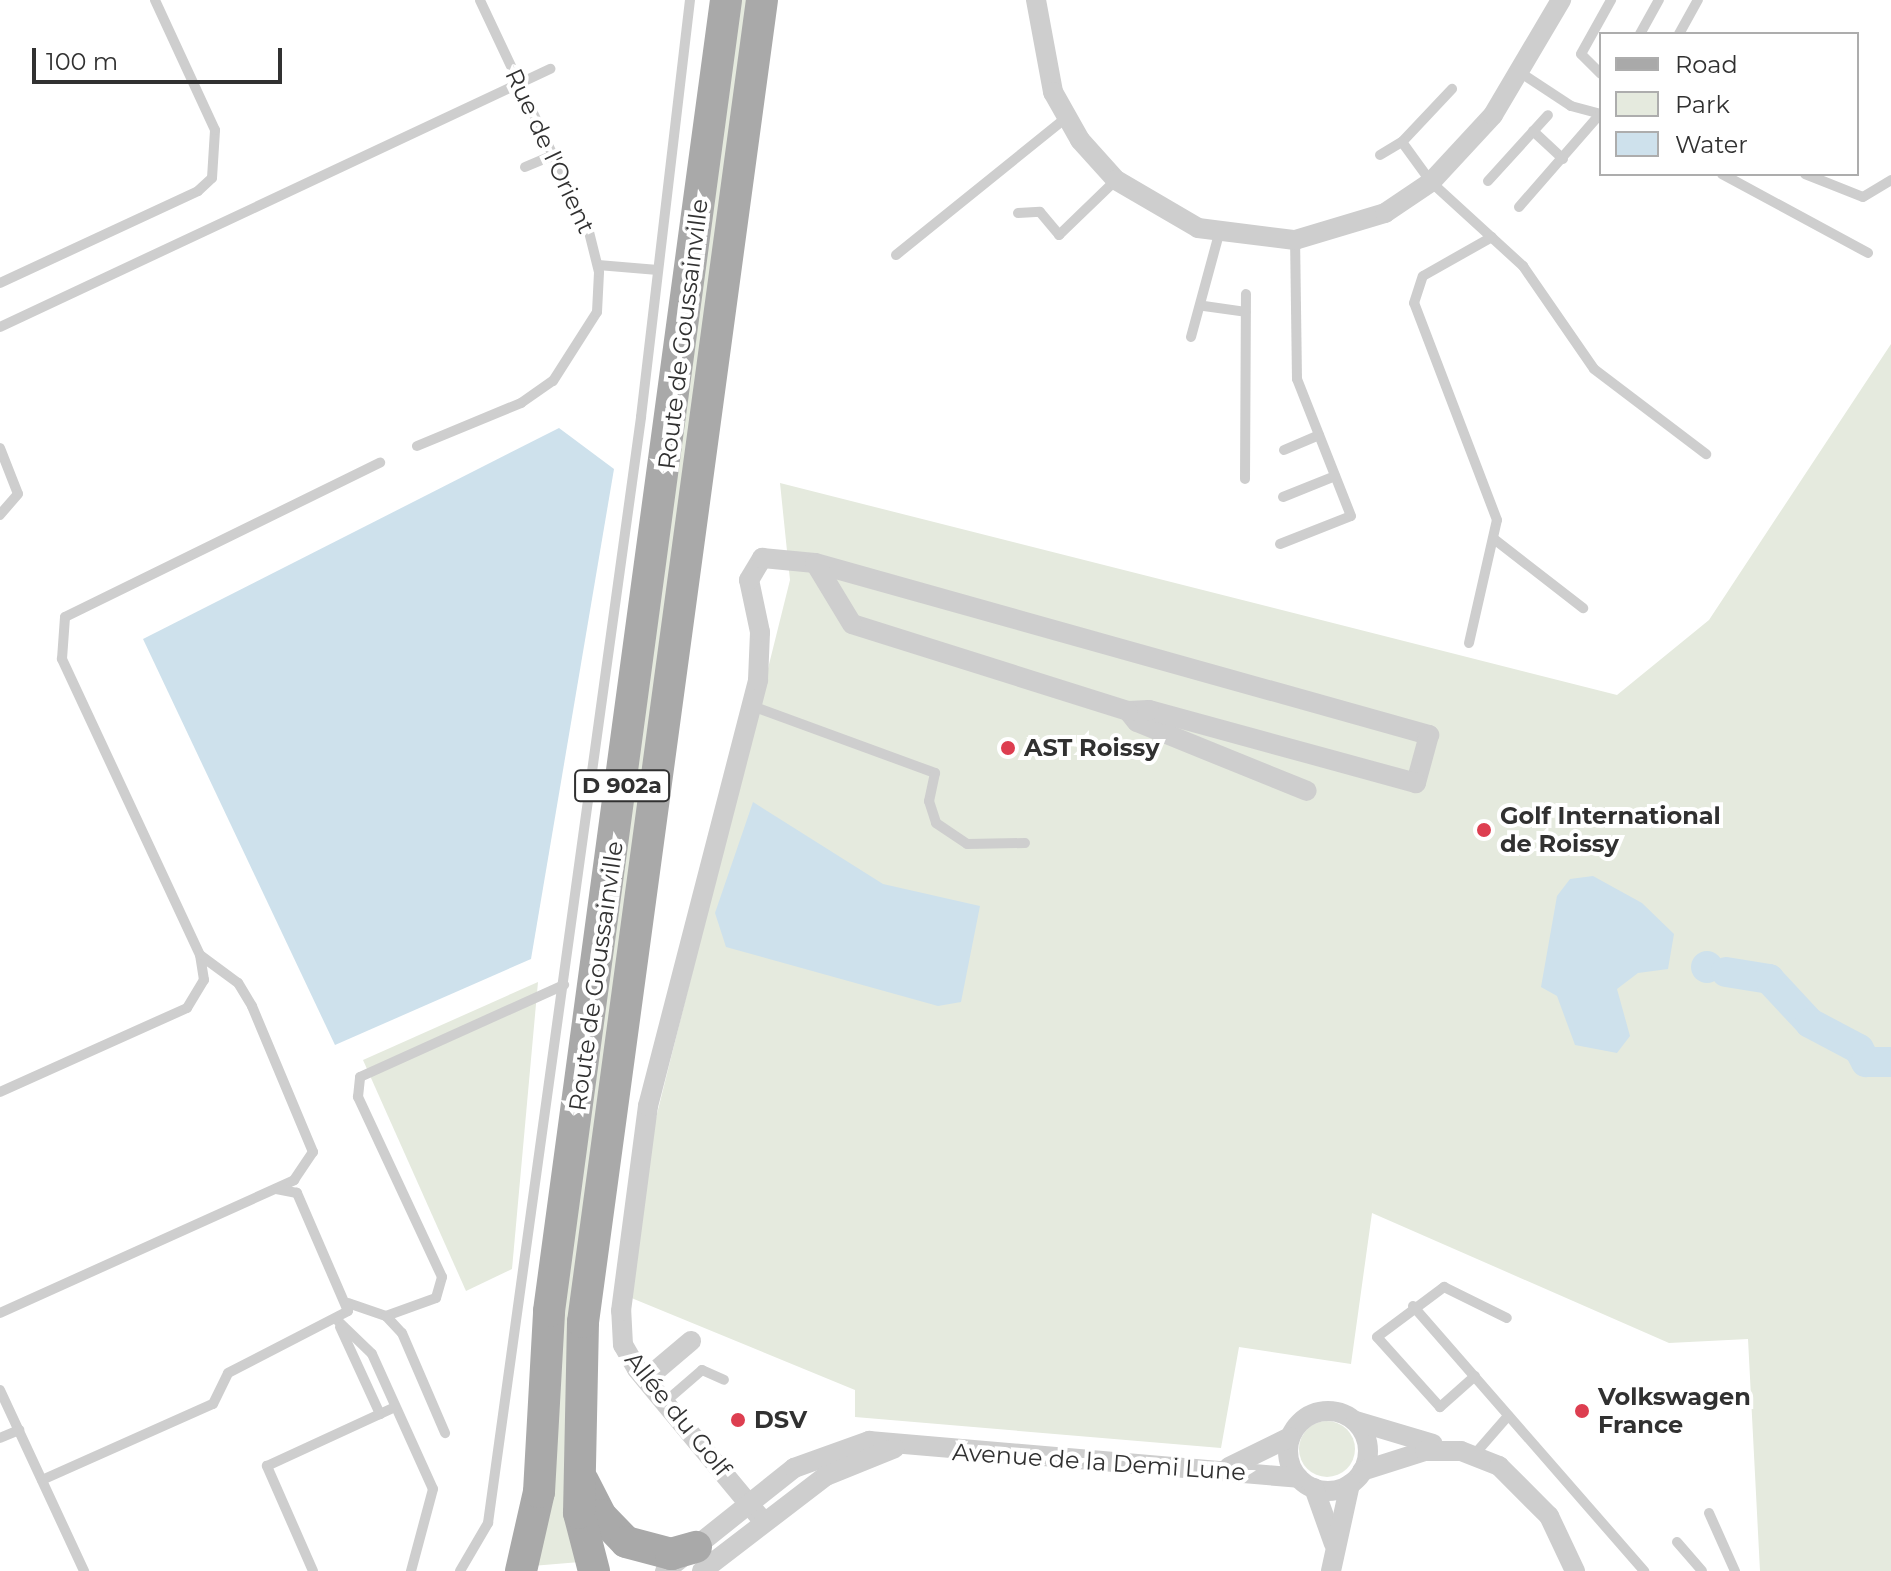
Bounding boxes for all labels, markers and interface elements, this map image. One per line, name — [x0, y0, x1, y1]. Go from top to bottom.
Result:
scale bar — [36, 32, 286, 82]
legend — [1599, 32, 1859, 176]
text: 100 m — [46, 47, 118, 76]
text: Road — [1675, 50, 1738, 79]
street label: Rue de l'Orient — [499, 64, 601, 238]
text: Park — [1675, 90, 1730, 119]
text: Water — [1675, 130, 1748, 159]
street label: Route de Goussainville — [652, 197, 714, 471]
place label: AST Roissy — [1024, 734, 1160, 762]
marker: AST Roissy — [999, 739, 1017, 757]
road number: D 902a — [574, 768, 670, 804]
place label: Golf International de Roissy — [1500, 802, 1721, 858]
marker: Golf International de Roissy — [1475, 821, 1493, 839]
street label: Route de Goussainville — [563, 839, 629, 1113]
street label: Allée du Golf — [619, 1346, 737, 1482]
place label: Volkswagen France — [1598, 1383, 1751, 1439]
marker: Volkswagen France — [1573, 1402, 1591, 1420]
place label: DSV — [754, 1406, 807, 1434]
marker: DSV — [729, 1411, 747, 1429]
street label: Avenue de la Demi Lune — [951, 1437, 1247, 1487]

